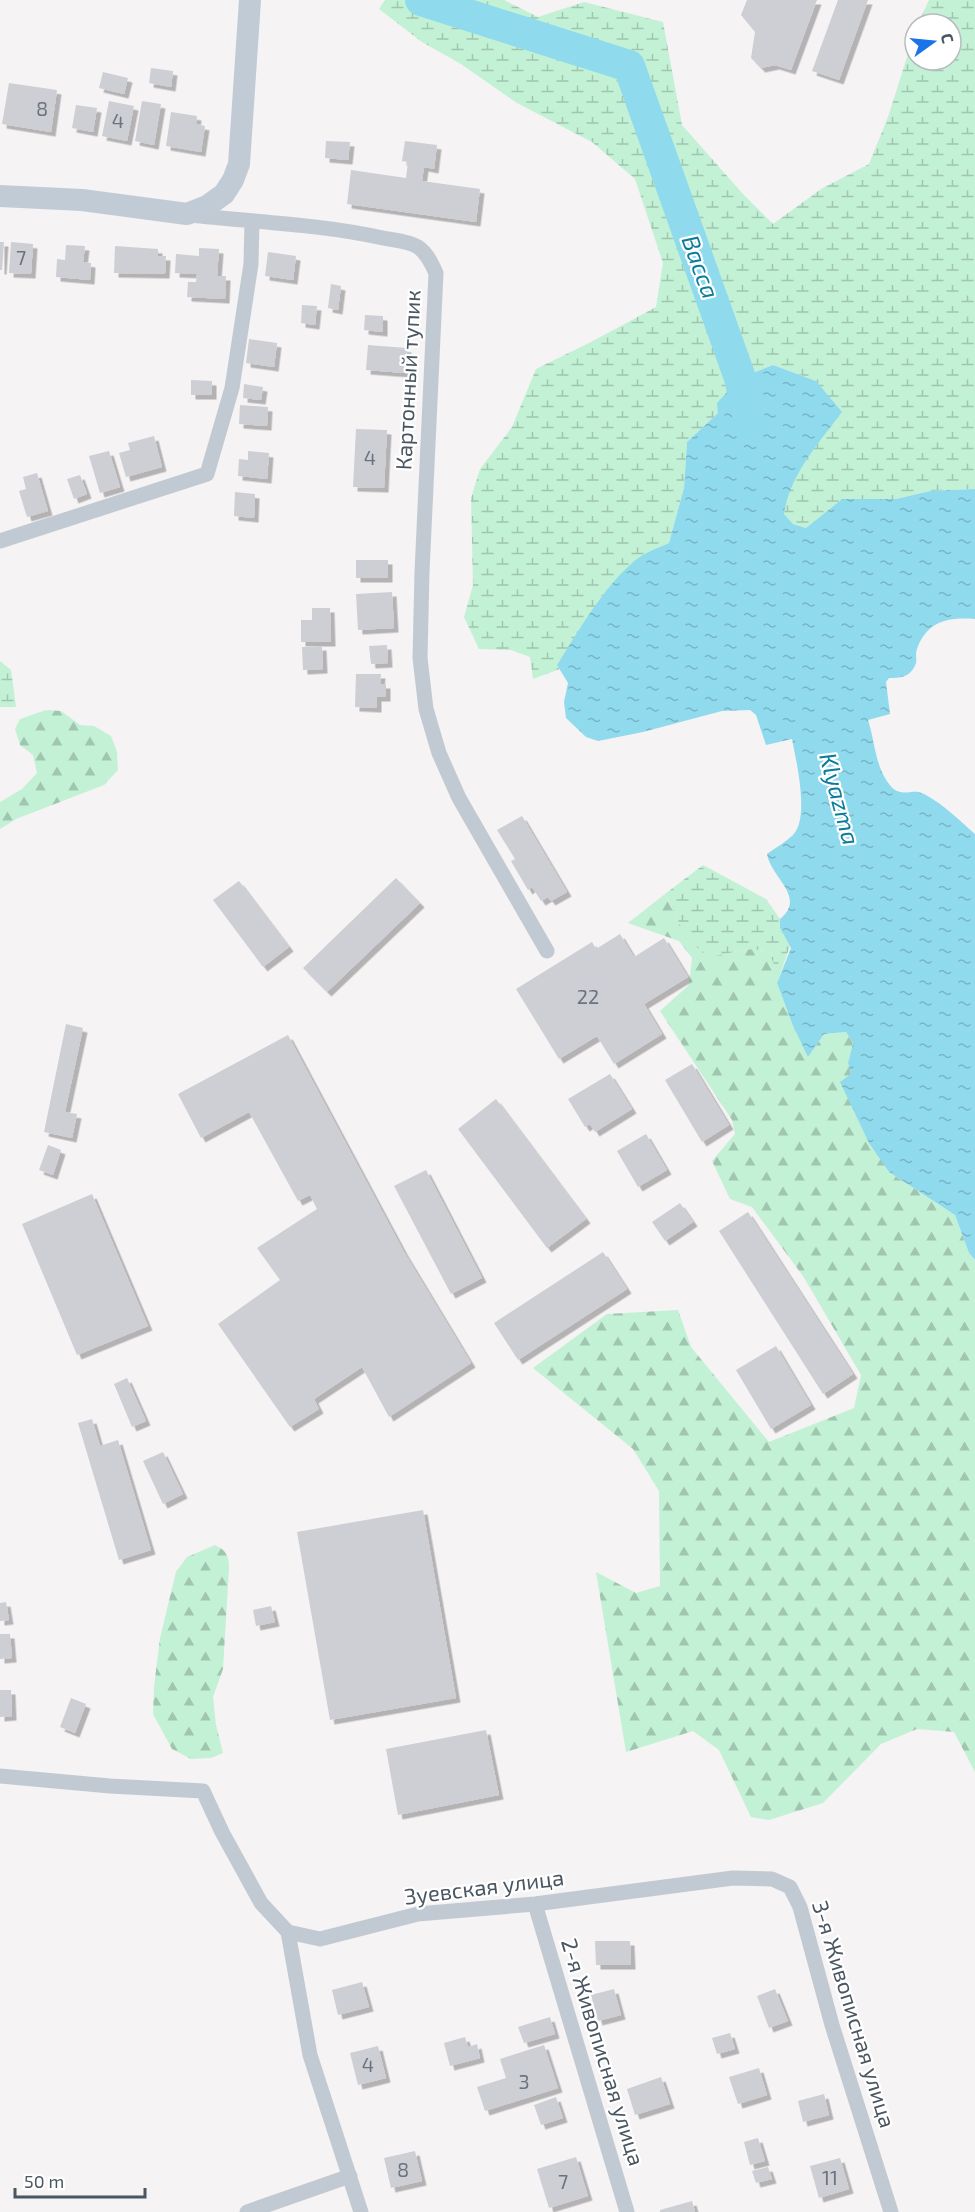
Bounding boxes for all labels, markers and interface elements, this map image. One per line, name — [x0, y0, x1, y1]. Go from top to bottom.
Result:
north arrow — [903, 12, 963, 72]
text: С — [938, 31, 958, 45]
house number: 8 — [36, 96, 48, 120]
house number: 4 — [112, 108, 124, 132]
water label: Васса — [677, 231, 726, 302]
house number: 7 — [16, 245, 26, 269]
street label: Картонный тупик — [389, 289, 426, 471]
house number: 4 — [364, 445, 376, 469]
water label: Klyazma — [814, 749, 867, 848]
house number: 22 — [577, 984, 599, 1008]
street label: Зуевская улица — [403, 1863, 565, 1910]
street label: 3-я Живописная улица — [807, 1897, 902, 2131]
street label: 2-я Живописная улица — [556, 1935, 651, 2169]
house number: 4 — [362, 2052, 374, 2076]
house number: 3 — [518, 2069, 530, 2093]
house number: 8 — [397, 2157, 409, 2181]
scale bar — [15, 2161, 146, 2199]
house number: 11 — [822, 2165, 838, 2189]
house number: 7 — [558, 2169, 568, 2193]
text: 50 m — [24, 2170, 64, 2192]

